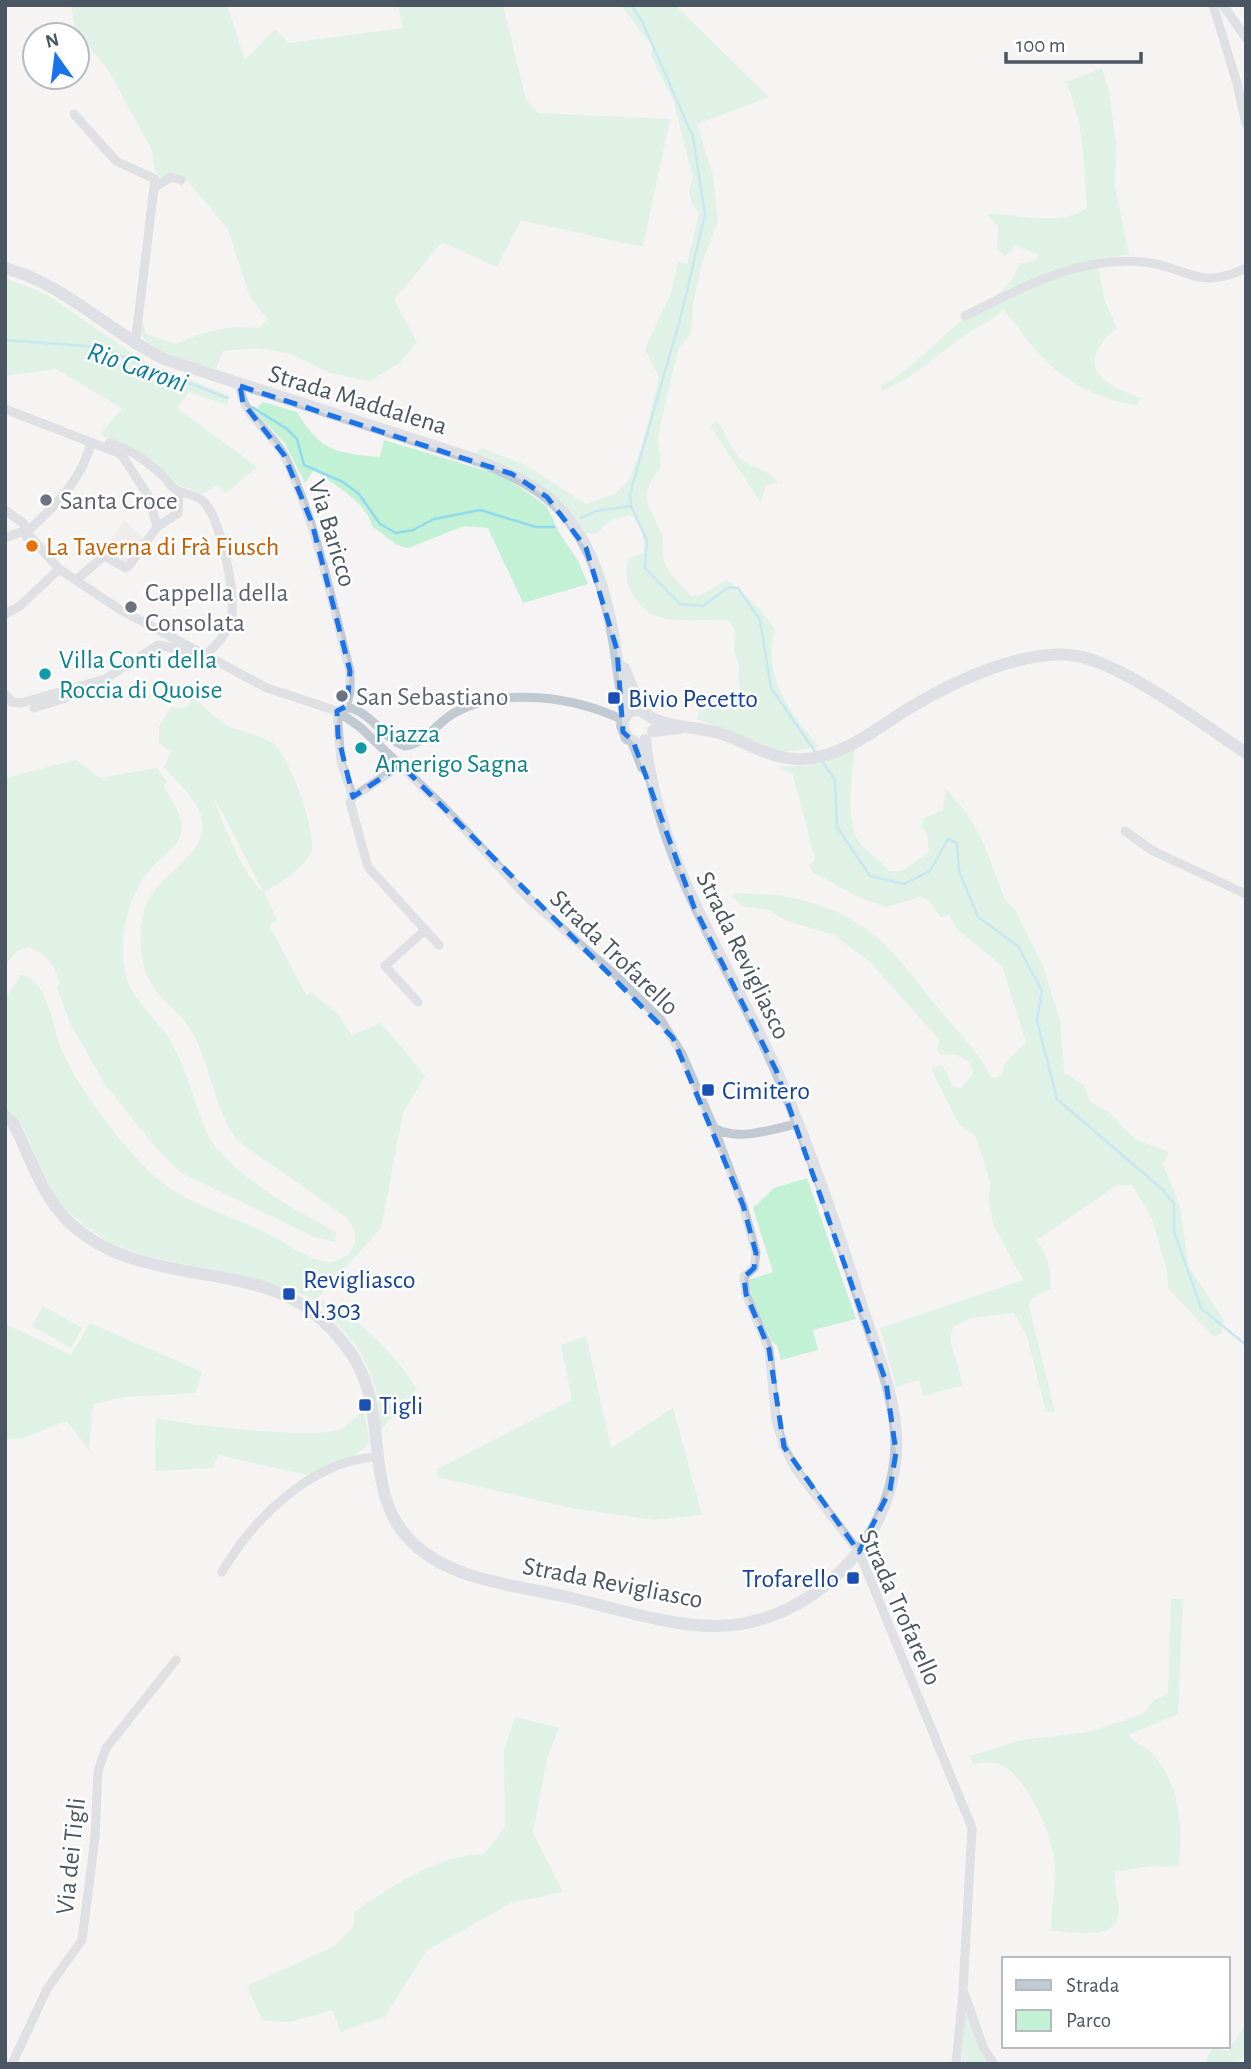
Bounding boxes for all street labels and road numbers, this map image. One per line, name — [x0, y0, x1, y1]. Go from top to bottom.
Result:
street label: Strada Maddalena — [265, 360, 450, 440]
street label: Via Baricco — [303, 477, 361, 590]
street label: Strada Revigliasco — [691, 867, 795, 1043]
street label: Strada Trofarello — [545, 885, 684, 1020]
street label: Strada Trofarello — [854, 1526, 946, 1689]
street label: Strada Revigliasco — [521, 1553, 705, 1613]
street label: Via dei Tigli — [52, 1796, 90, 1916]

